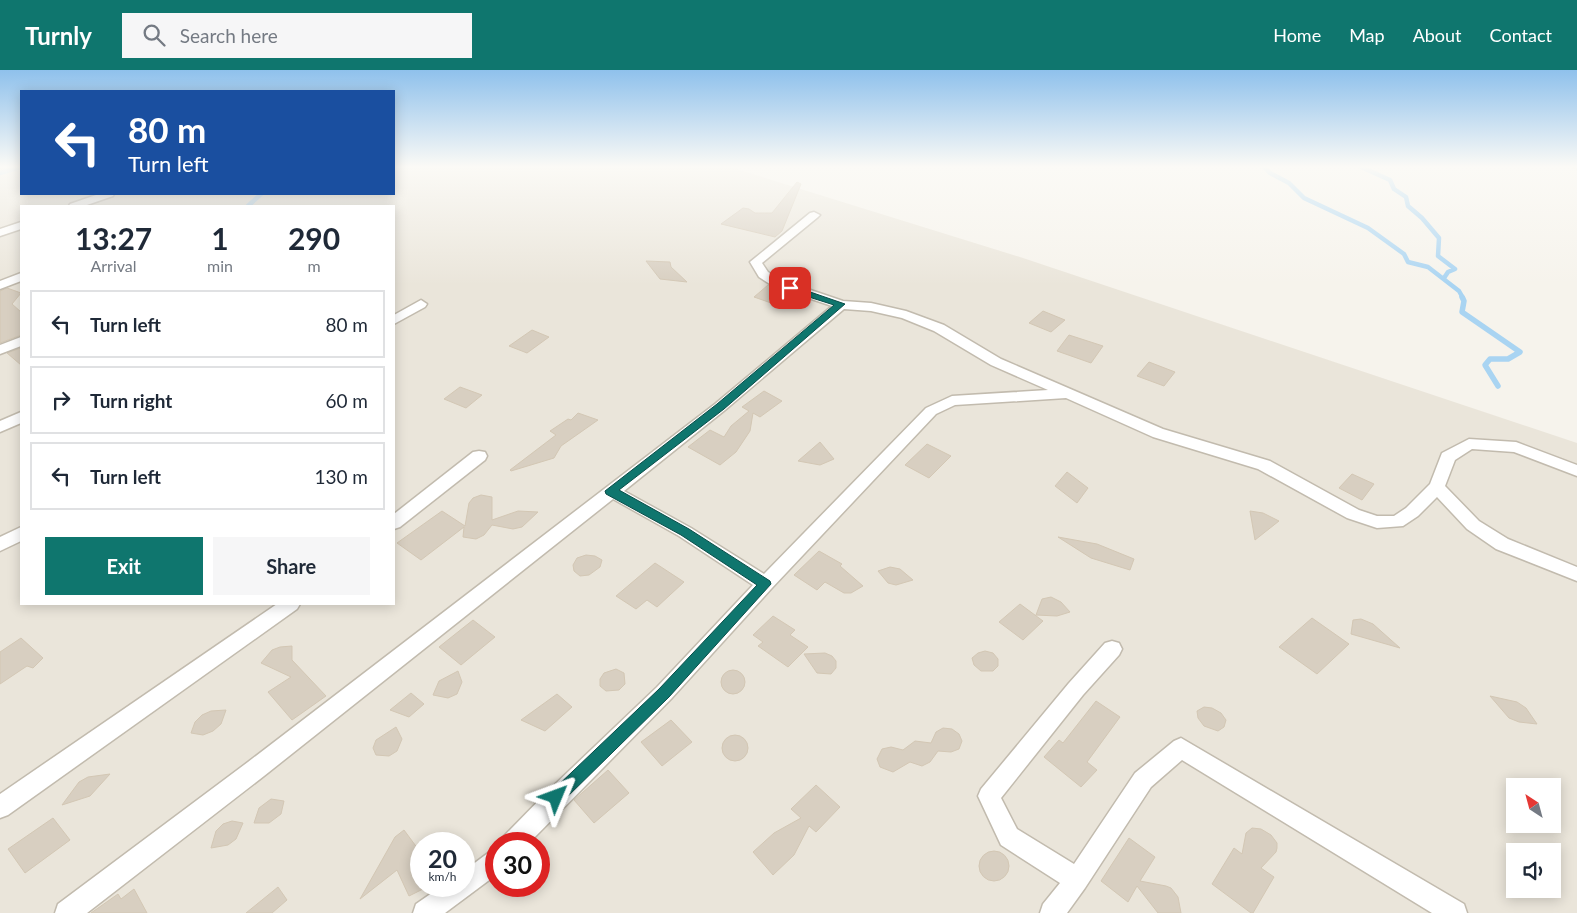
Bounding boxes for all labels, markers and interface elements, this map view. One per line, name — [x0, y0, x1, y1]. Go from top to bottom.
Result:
search box — [122, 13, 472, 58]
text: Turnly — [25, 21, 92, 50]
icon: search — [140, 21, 168, 49]
text: Search here — [180, 24, 278, 47]
text: Home — [1273, 24, 1321, 46]
text: Map — [1349, 24, 1385, 46]
text: About — [1413, 24, 1462, 46]
text: Contact — [1490, 24, 1552, 46]
text: 80 m — [128, 108, 206, 150]
icon: left — [45, 110, 110, 175]
text: Turn left — [128, 150, 209, 177]
text: 13:27 — [75, 220, 152, 256]
text: 1 — [211, 220, 229, 256]
text: 290 — [288, 220, 340, 256]
text: Arrival — [90, 256, 137, 275]
text: min — [207, 256, 233, 275]
text: m — [307, 256, 321, 275]
pin — [769, 267, 811, 309]
icon: arrive — [776, 274, 804, 302]
icon: left — [47, 310, 75, 338]
text: Turn left — [90, 313, 161, 336]
text: 80 m — [325, 313, 368, 336]
icon: right — [47, 386, 75, 414]
text: Turn right — [90, 389, 172, 412]
text: 60 m — [325, 389, 368, 412]
icon: left — [47, 462, 75, 490]
text: Turn left — [90, 465, 161, 488]
text: 130 m — [314, 465, 368, 488]
button: Exit — [45, 537, 203, 595]
button: Share — [213, 537, 370, 595]
position arrow — [529, 770, 581, 822]
north arrow — [1506, 778, 1561, 832]
map controls — [1506, 778, 1561, 898]
speed limit sign: 30 — [485, 832, 550, 897]
text: 20 — [428, 843, 457, 873]
button: sound — [1506, 843, 1561, 898]
text: km/h — [428, 869, 457, 884]

